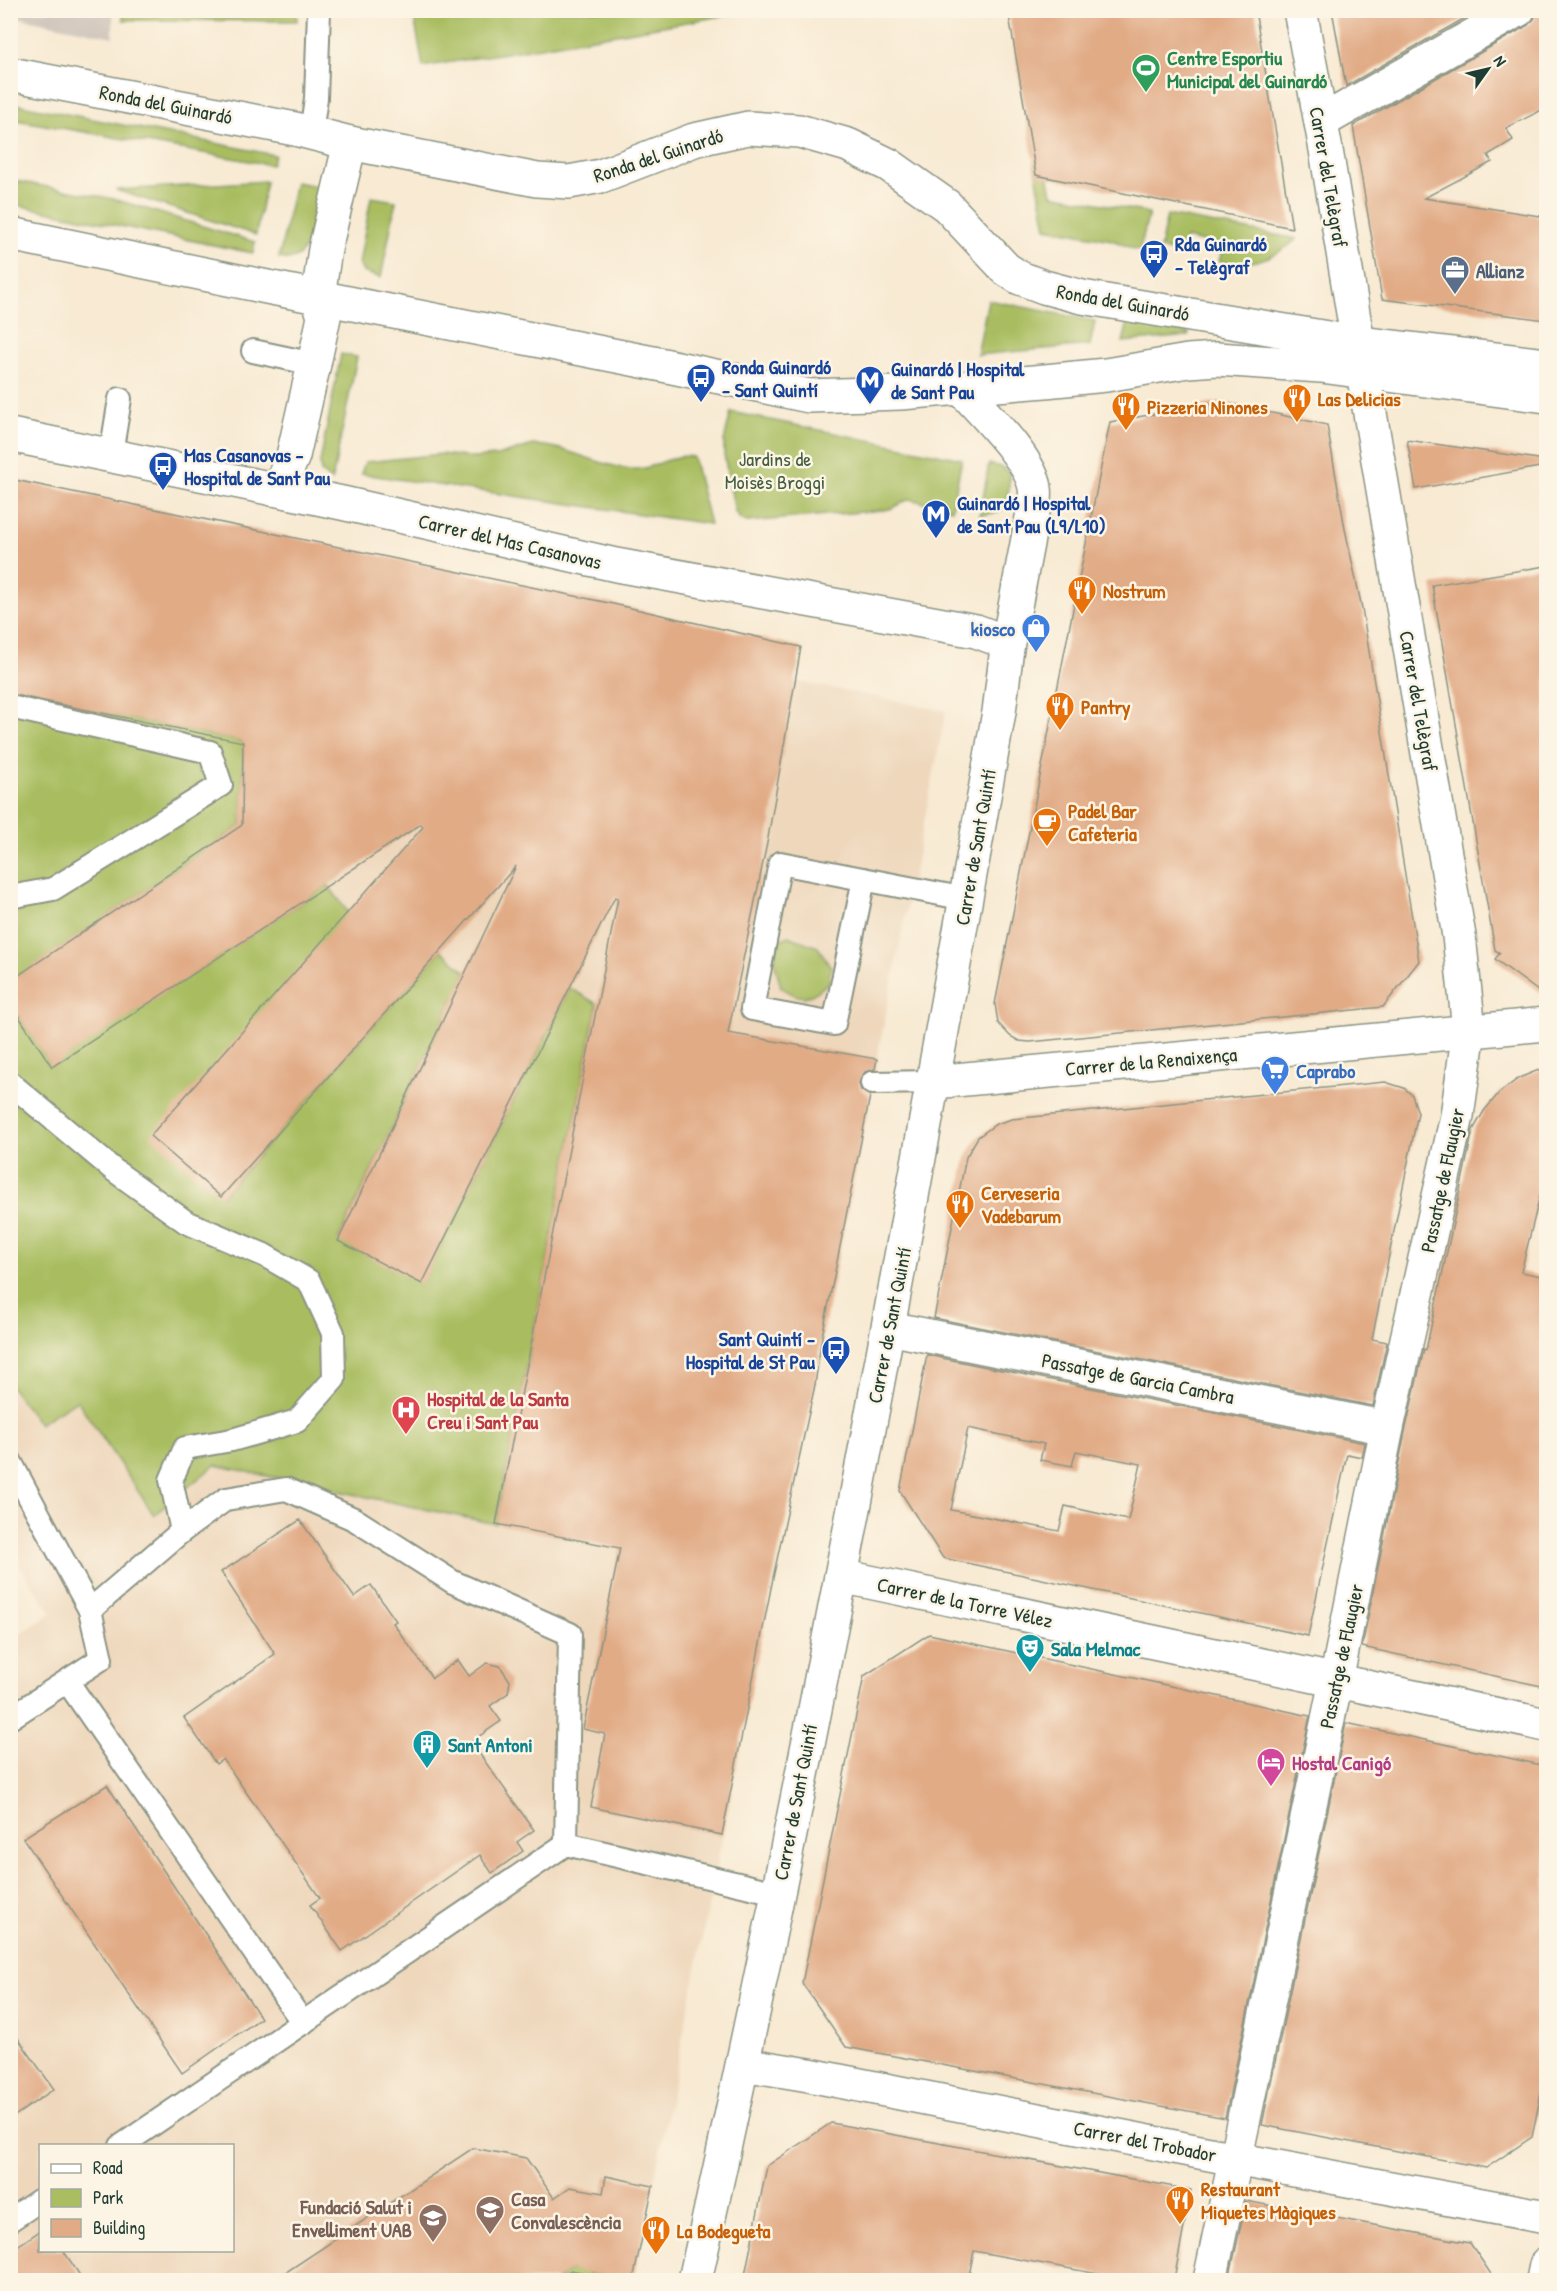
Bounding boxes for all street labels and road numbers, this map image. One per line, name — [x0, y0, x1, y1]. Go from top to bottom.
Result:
street label: Ronda del Guinardó — [97, 78, 235, 130]
street label: Carrer del Telègraf — [1303, 105, 1355, 249]
street label: Ronda del Guinardó — [590, 121, 726, 189]
street label: Ronda del Guinardó — [1054, 277, 1192, 327]
street label: Carrer del Mas Casanovas — [416, 507, 605, 575]
street label: Carrer del Telègraf — [1393, 629, 1445, 773]
street label: Carrer de Sant Quintí — [948, 767, 1002, 927]
street label: Carrer de la Renaixença — [1064, 1040, 1238, 1082]
street label: Passatge de Flaugier — [1414, 1105, 1471, 1255]
street label: Carrer de Sant Quintí — [861, 1245, 917, 1405]
street label: Passatge de Garcia Cambra — [1040, 1346, 1237, 1410]
street label: Carrer de la Torre Vélez — [875, 1570, 1056, 1634]
street label: Passatge de Flaugier — [1313, 1581, 1370, 1731]
street label: Carrer de Sant Quintí — [767, 1722, 823, 1882]
street label: Carrer del Trobador — [1071, 2114, 1219, 2168]

